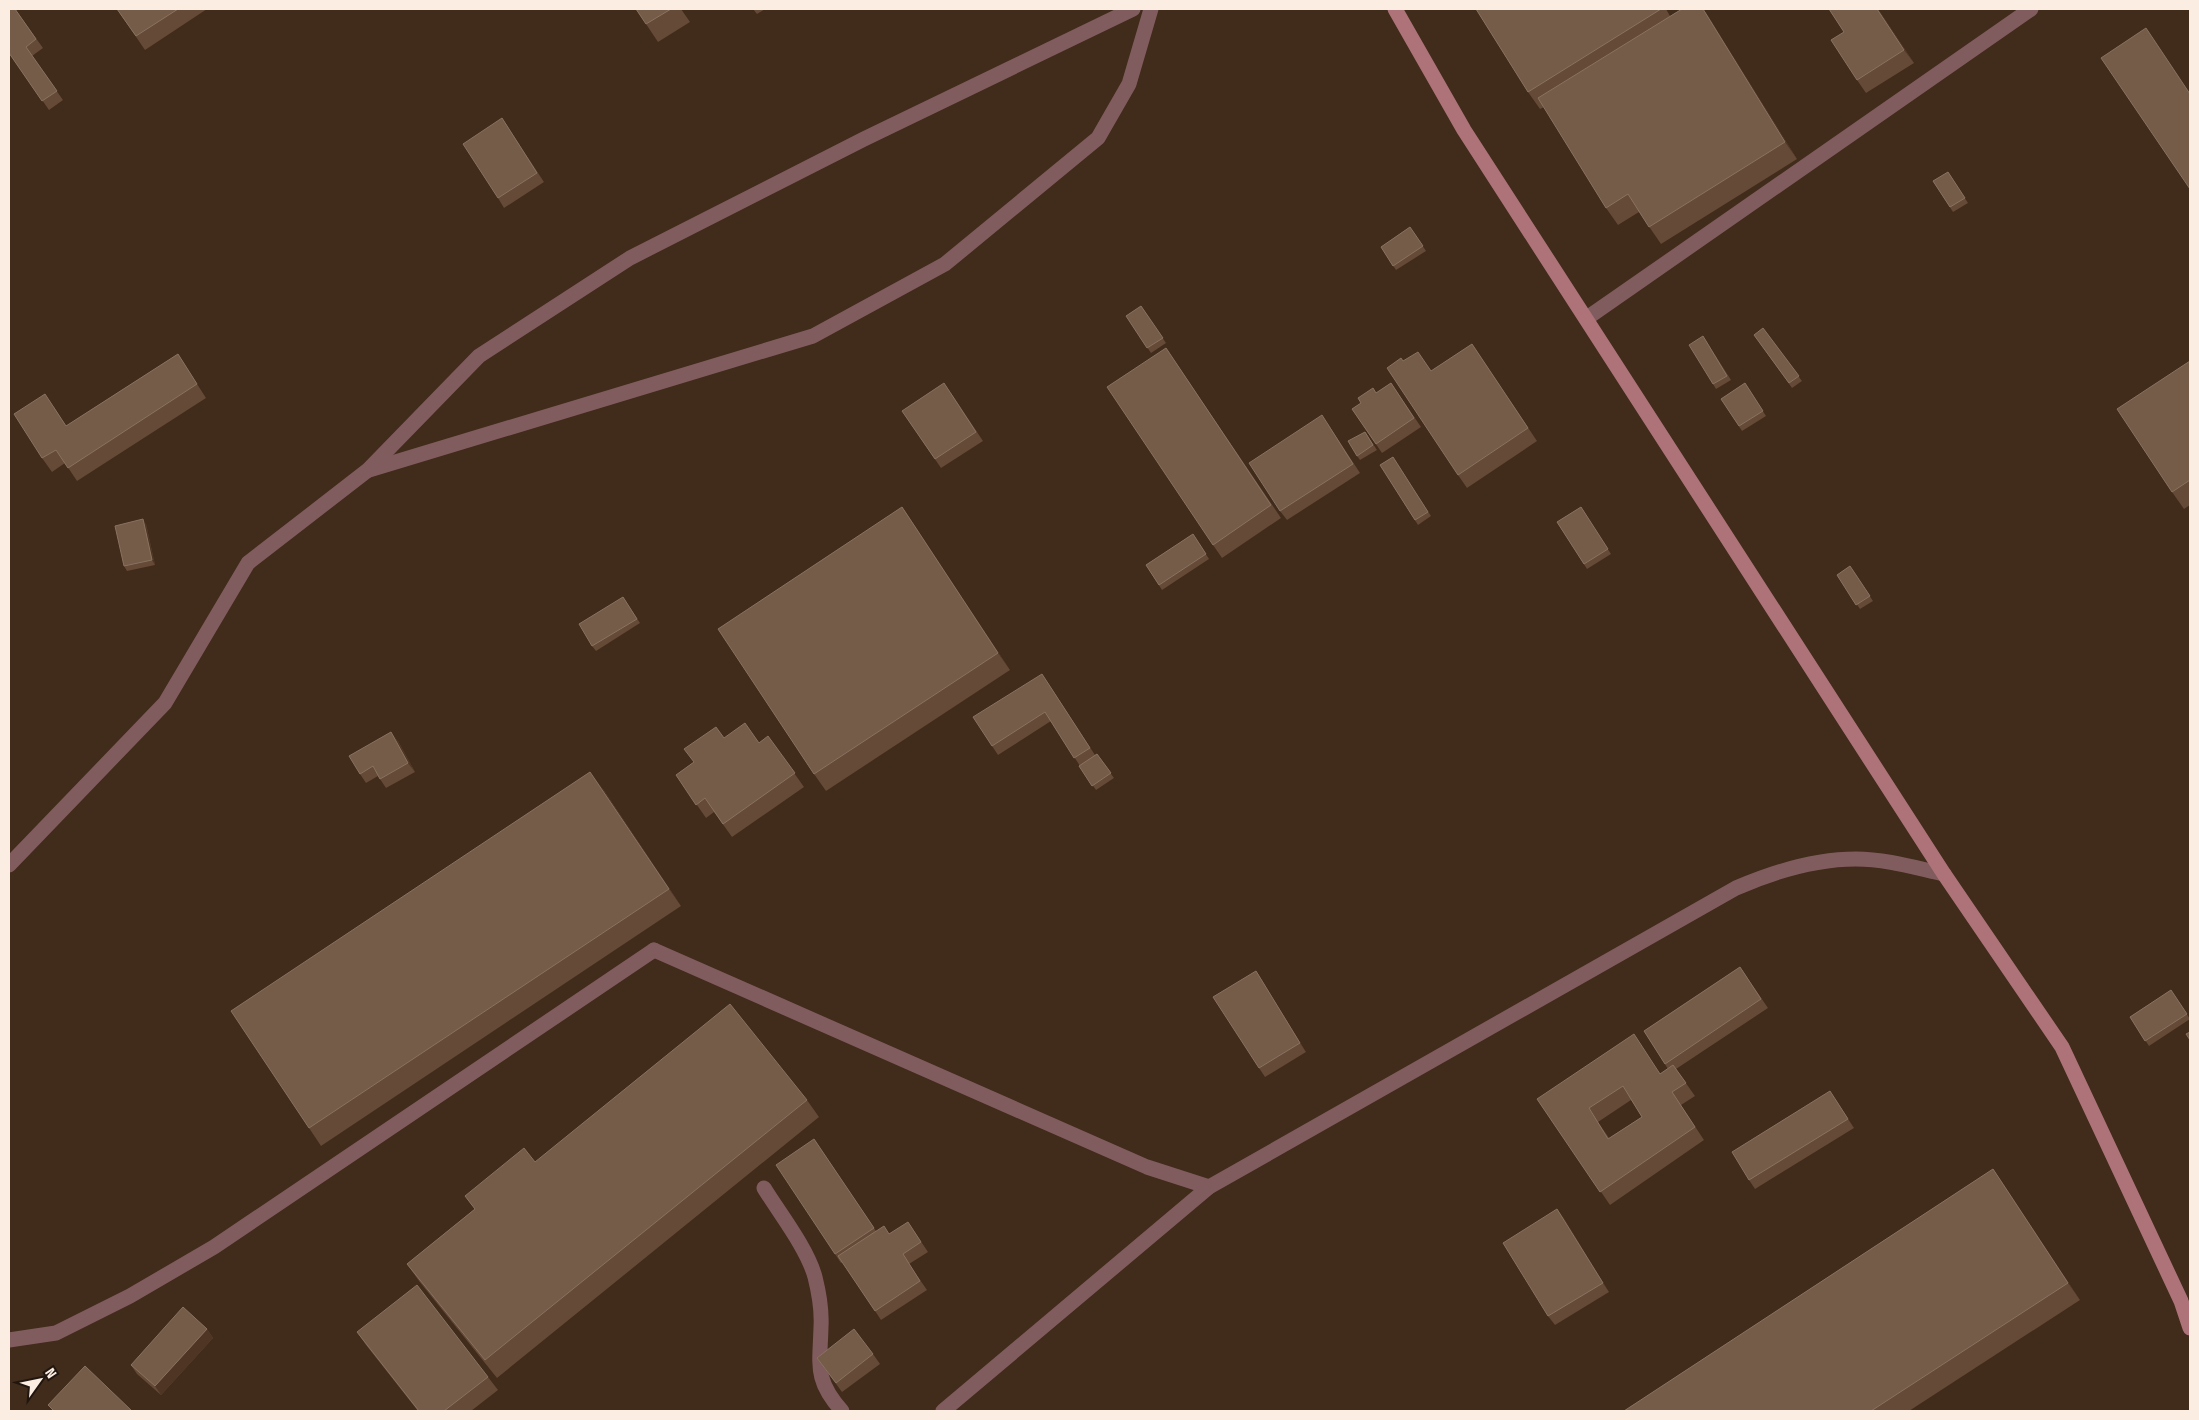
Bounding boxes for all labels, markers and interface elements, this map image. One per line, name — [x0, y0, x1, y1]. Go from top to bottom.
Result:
north arrow — [15, 1355, 65, 1405]
text: N — [41, 1365, 60, 1381]

